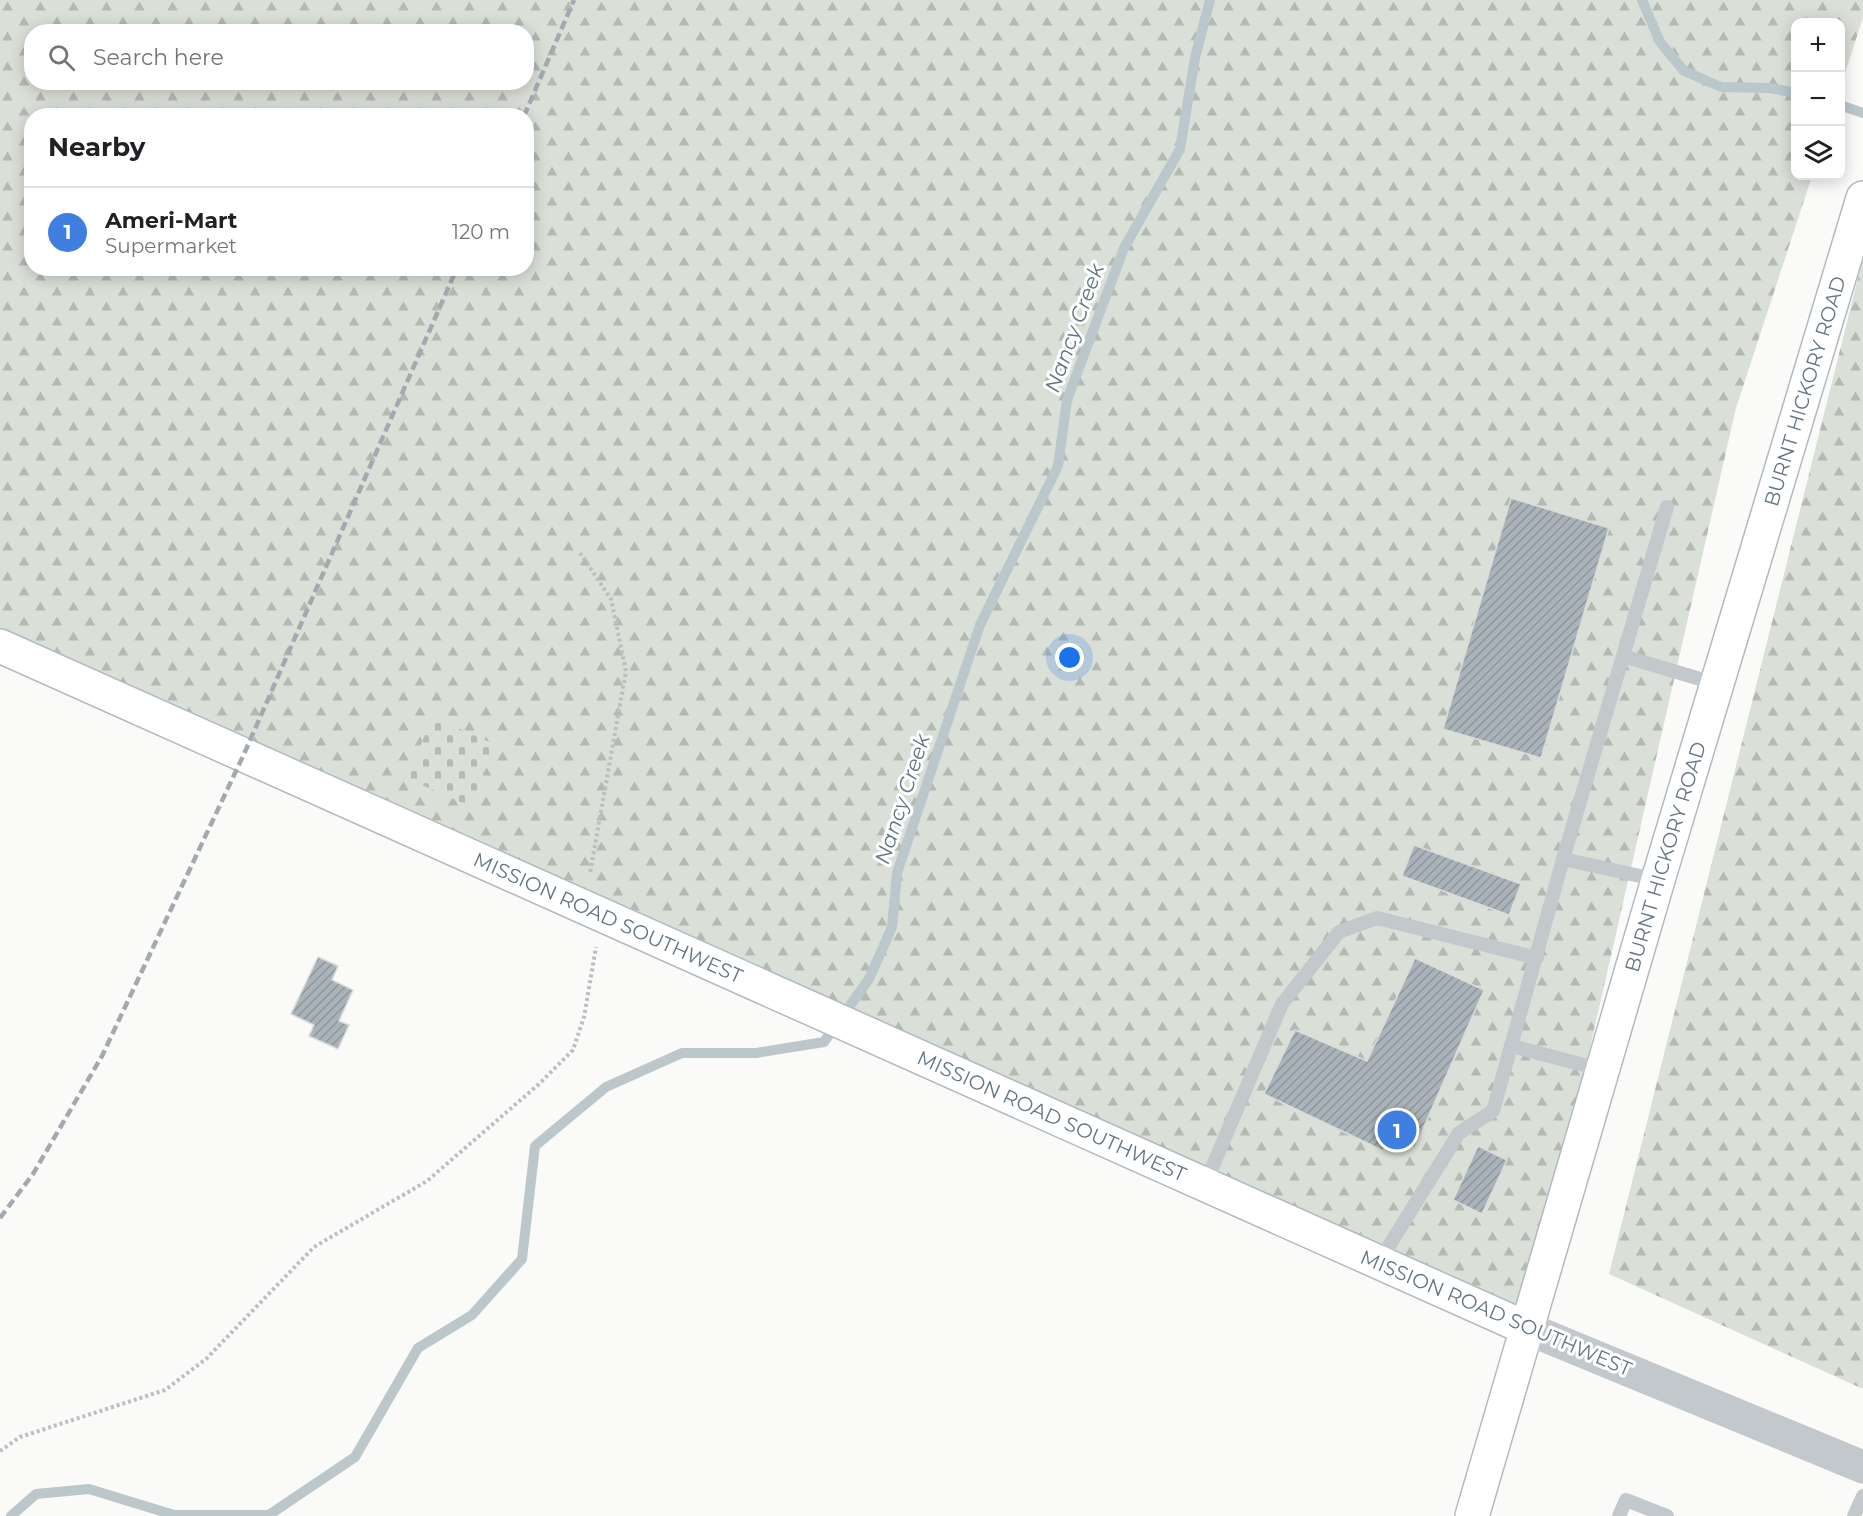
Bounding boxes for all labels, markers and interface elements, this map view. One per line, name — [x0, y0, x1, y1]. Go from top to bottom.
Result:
map controls — [1791, 18, 1845, 180]
button: + — [1791, 18, 1845, 72]
search box — [24, 24, 534, 90]
icon: search — [45, 41, 78, 74]
text: Search here — [93, 44, 224, 71]
button: − — [1791, 72, 1845, 126]
button: layers — [1791, 126, 1845, 180]
text: Nearby — [48, 131, 145, 163]
text: Ameri-Mart — [105, 207, 237, 234]
text: 1 — [64, 220, 71, 244]
text: 120 m — [452, 220, 510, 244]
text: Supermarket — [105, 234, 237, 258]
water label: Nancy Creek — [1039, 259, 1109, 396]
street label: BURNT HICKORY ROAD — [1759, 273, 1851, 509]
your location — [1055, 643, 1084, 672]
water label: Nancy Creek — [869, 729, 935, 867]
street label: BURNT HICKORY ROAD — [1620, 739, 1711, 975]
street label: MISSION ROAD SOUTHWEST — [470, 847, 747, 989]
street label: MISSION ROAD SOUTHWEST — [913, 1045, 1191, 1187]
pin: 1 — [1378, 1108, 1416, 1152]
street label: MISSION ROAD SOUTHWEST — [1357, 1245, 1636, 1381]

